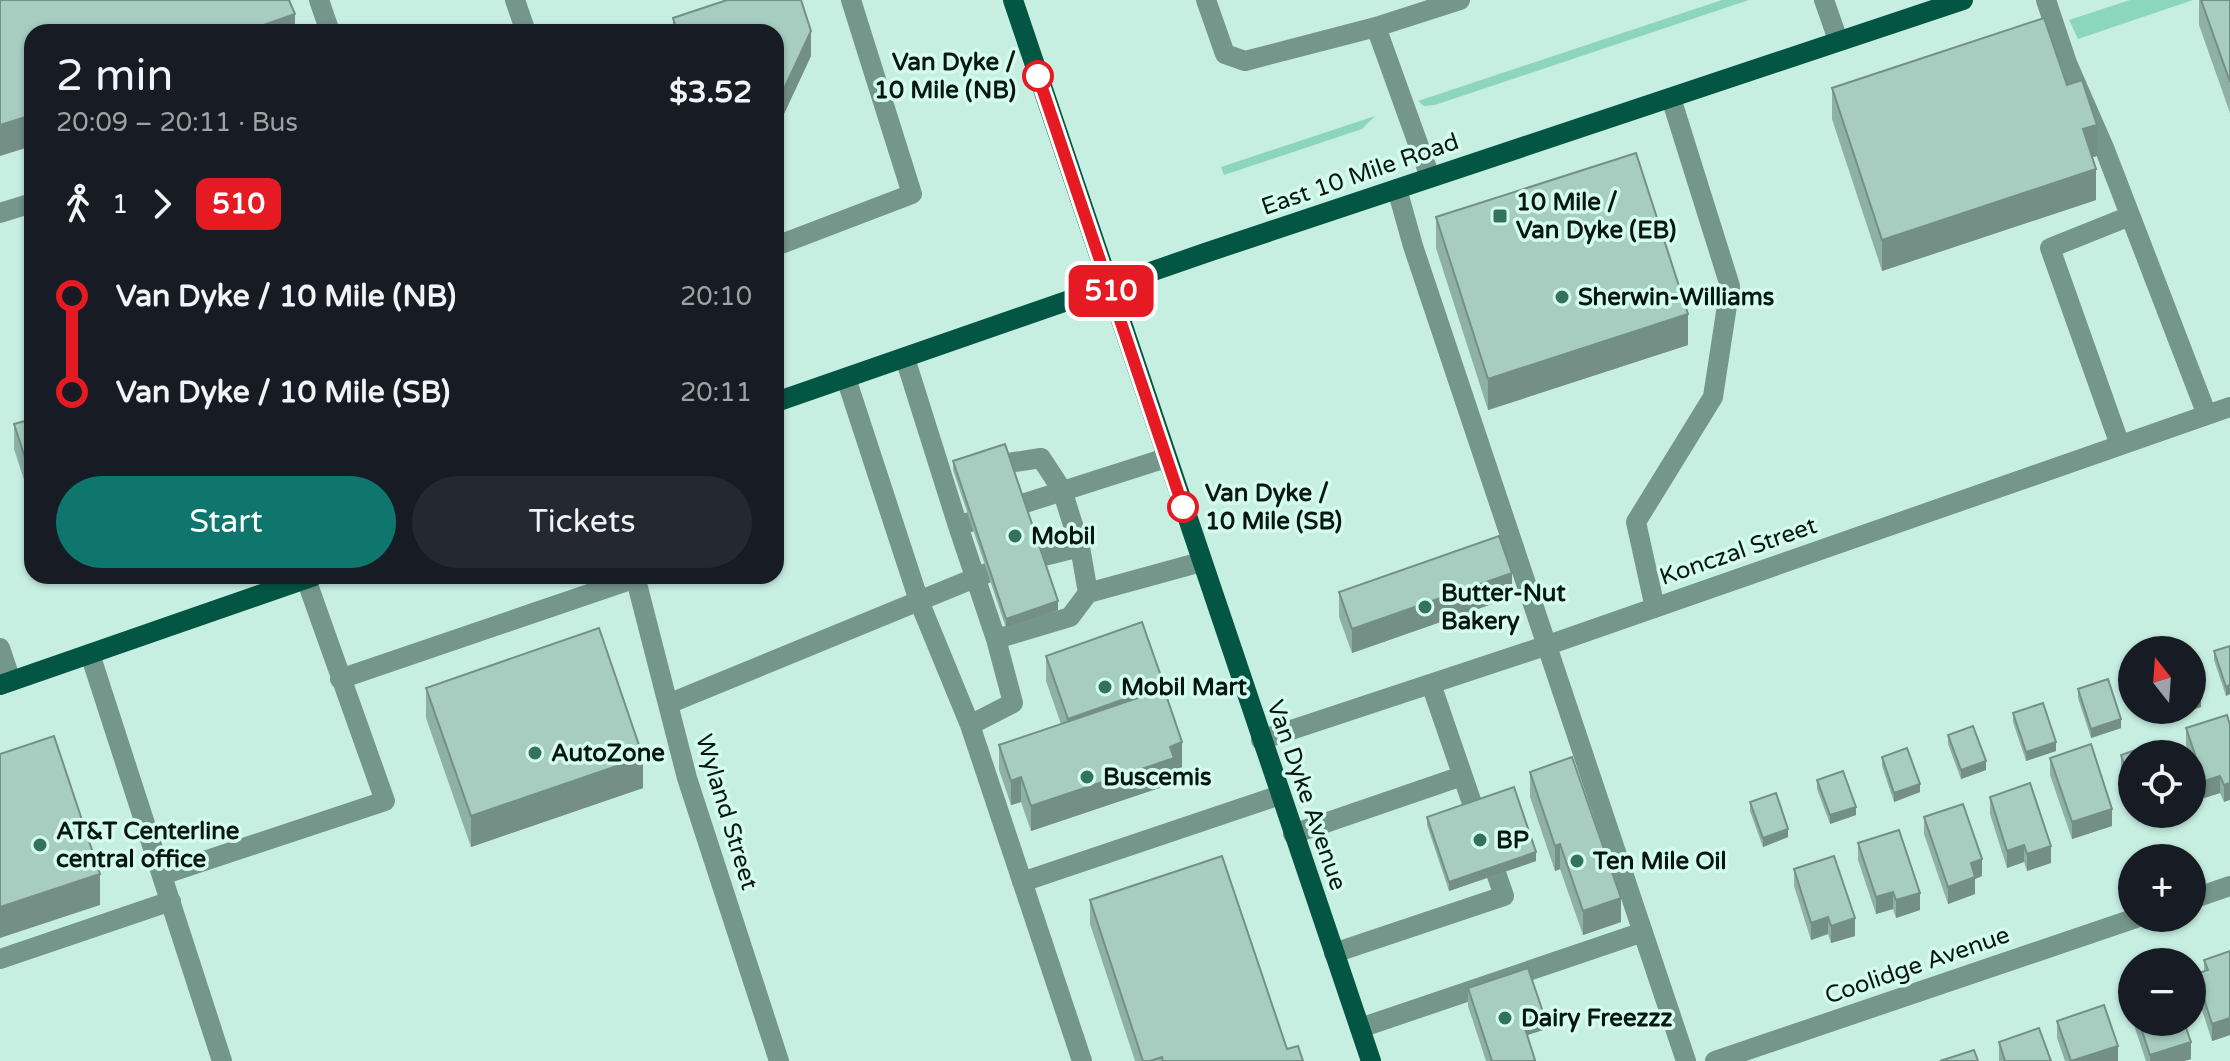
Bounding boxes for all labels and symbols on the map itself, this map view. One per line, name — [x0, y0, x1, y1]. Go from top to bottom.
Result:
place label: Van Dyke / 10 Mile (NB) — [874, 48, 1016, 105]
marker: Van Dyke / 10 Mile (NB) — [1023, 61, 1053, 91]
street label: East 10 Mile Road — [1258, 127, 1463, 222]
place label: 10 Mile / Van Dyke (EB) — [1516, 188, 1676, 245]
marker: 10 Mile / Van Dyke (EB) — [1491, 207, 1509, 225]
line badge: 510 — [1065, 265, 1157, 317]
place label: Sherwin-Williams — [1578, 283, 1774, 312]
marker: Sherwin-Williams — [1553, 288, 1571, 306]
place label: Van Dyke / 10 Mile (SB) — [1205, 479, 1342, 536]
marker: Van Dyke / 10 Mile (SB) — [1168, 492, 1198, 522]
street label: Konczal Street — [1656, 511, 1821, 592]
place label: Mobil — [1031, 522, 1096, 551]
marker: Mobil — [1006, 527, 1024, 545]
place label: Butter-Nut Bakery — [1441, 579, 1566, 636]
marker: Butter-Nut Bakery — [1416, 598, 1434, 616]
north arrow — [2118, 636, 2206, 724]
place label: Mobil Mart — [1121, 673, 1248, 702]
marker: Mobil Mart — [1096, 678, 1114, 696]
street label: Van Dyke Avenue — [1260, 696, 1353, 894]
street label: Wyland Street — [689, 731, 764, 893]
place label: AutoZone — [551, 739, 665, 768]
marker: AutoZone — [526, 744, 544, 762]
place label: Buscemis — [1103, 763, 1211, 792]
marker: Buscemis — [1078, 768, 1096, 786]
place label: AT&T Centerline central office — [56, 817, 240, 874]
place label: BP — [1496, 826, 1529, 855]
marker: BP — [1471, 831, 1489, 849]
marker: AT&T Centerline central office — [31, 836, 49, 854]
place label: Ten Mile Oil — [1592, 847, 1726, 876]
marker: Ten Mile Oil — [1568, 852, 1586, 870]
street label: Coolidge Avenue — [1821, 920, 2013, 1011]
place label: Dairy Freezzz — [1521, 1004, 1672, 1033]
marker: Dairy Freezzz — [1496, 1009, 1514, 1027]

